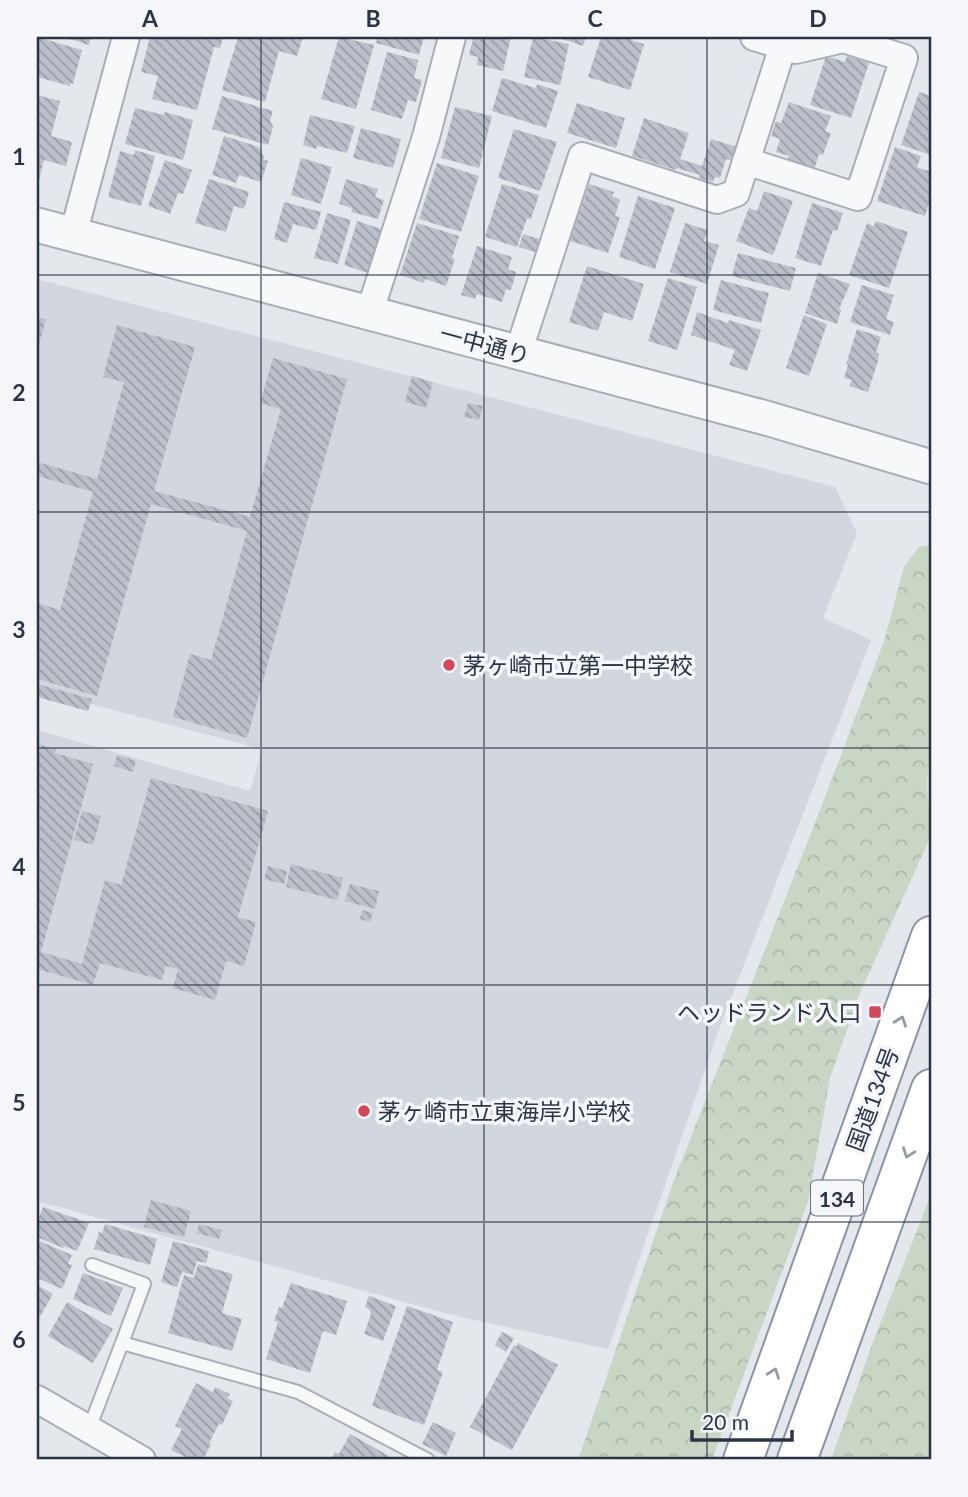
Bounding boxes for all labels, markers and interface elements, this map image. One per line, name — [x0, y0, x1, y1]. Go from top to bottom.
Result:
text: A — [141, 4, 159, 32]
text: B — [365, 4, 381, 32]
text: C — [587, 4, 603, 32]
text: D — [809, 4, 827, 32]
text: 1 — [12, 142, 26, 170]
street label: 一中通り — [437, 319, 533, 369]
text: 2 — [12, 378, 26, 406]
text: 3 — [12, 615, 26, 643]
place label: 茅ヶ崎市立第一中学校 — [463, 651, 693, 679]
marker: 茅ヶ崎市立第一中学校 — [441, 657, 457, 673]
text: 4 — [12, 852, 26, 880]
place label: ヘッドランド入口 — [677, 998, 861, 1026]
marker: ヘッドランド入口 — [867, 1004, 883, 1020]
one-way arrow — [893, 1015, 907, 1027]
street label: 国道134号 — [840, 1043, 904, 1155]
text: 5 — [12, 1088, 26, 1116]
place label: 茅ヶ崎市立東海岸小学校 — [378, 1097, 631, 1125]
marker: 茅ヶ崎市立東海岸小学校 — [356, 1103, 372, 1119]
one-way arrow — [902, 1147, 916, 1159]
road number: 134 — [811, 1180, 863, 1216]
text: 6 — [12, 1325, 26, 1353]
one-way arrow — [766, 1367, 780, 1380]
scale bar — [692, 1399, 791, 1443]
text: 20 m — [702, 1409, 749, 1434]

